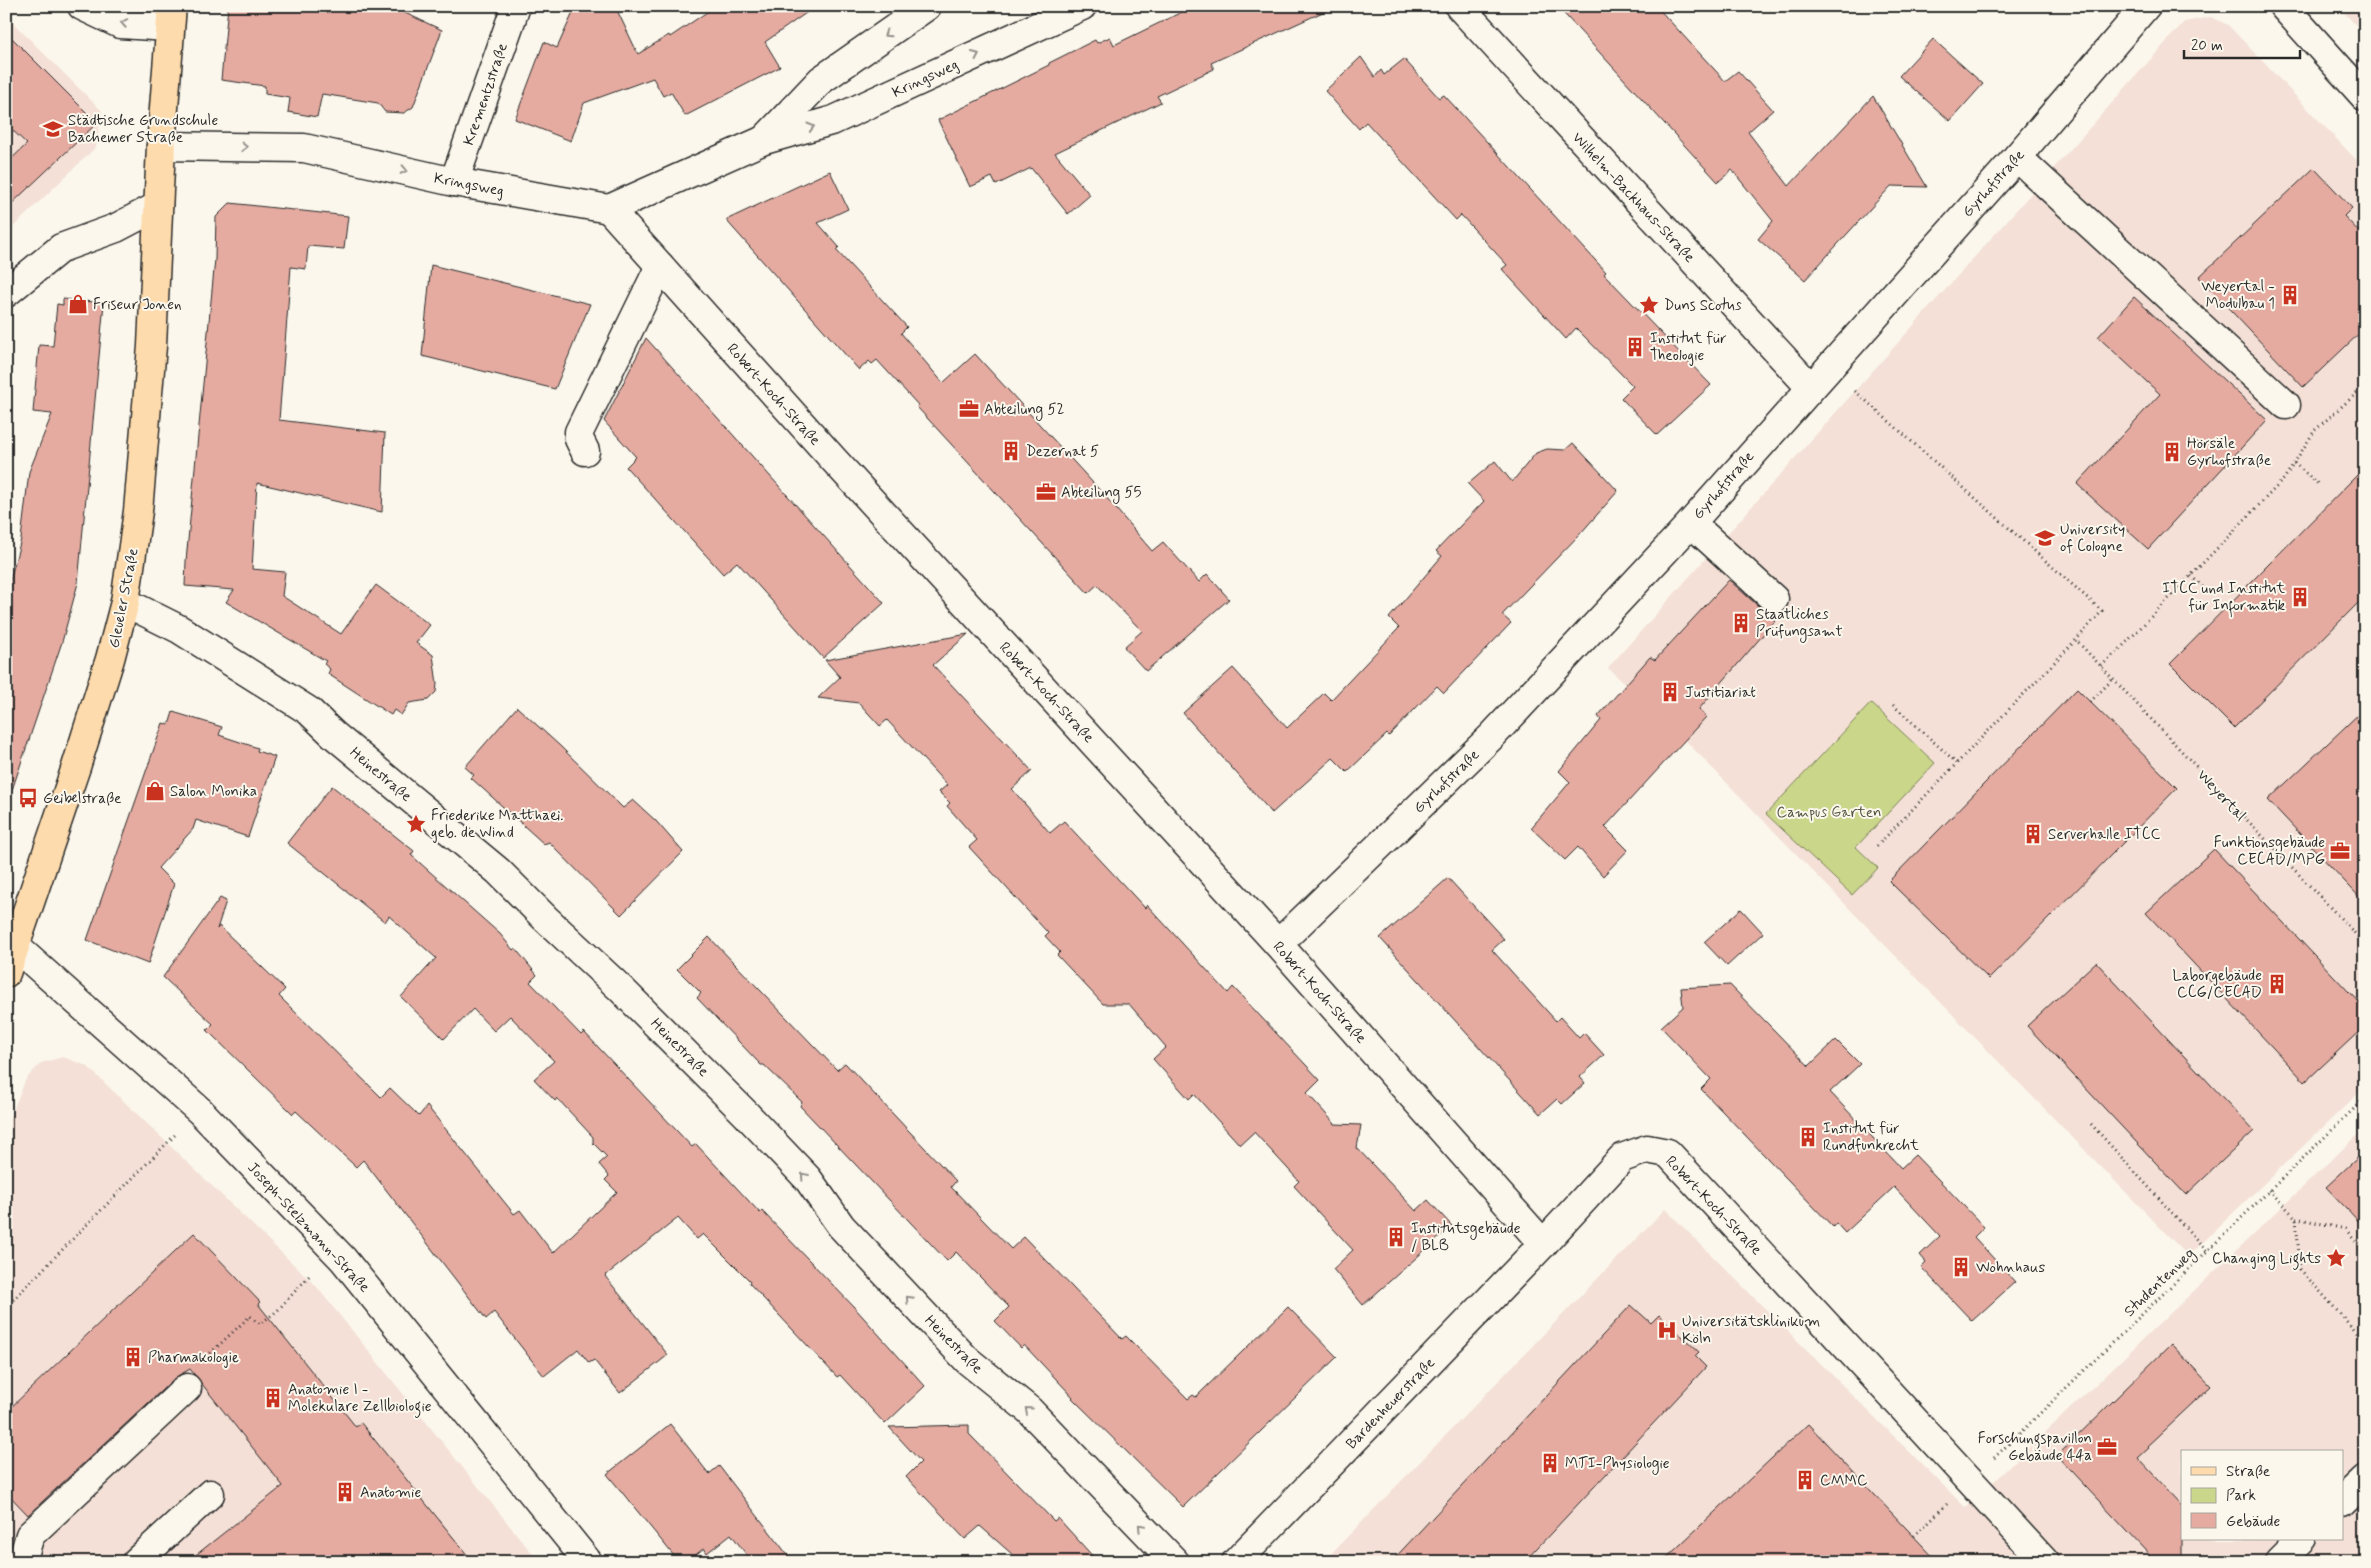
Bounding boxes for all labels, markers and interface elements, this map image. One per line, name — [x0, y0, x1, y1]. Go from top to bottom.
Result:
one-way arrow — [119, 18, 128, 29]
one-way arrow — [883, 28, 893, 37]
scale bar — [2184, 28, 2300, 60]
text: 20 m — [2191, 36, 2223, 56]
street label: Krementzstraße — [459, 40, 513, 148]
one-way arrow — [971, 51, 980, 62]
street label: Kringsweg — [889, 55, 962, 103]
place label: Städtische Grundschule Bachemer Straße — [68, 111, 219, 148]
school or university icon: Städtische Grundschule Bachemer Straße — [42, 118, 64, 140]
one-way arrow — [806, 122, 814, 132]
street label: Wilhelm-Backhaus-Straße — [1567, 128, 1699, 267]
one-way arrow — [240, 142, 248, 152]
street label: Gyrhofstraße — [1958, 146, 2029, 222]
one-way arrow — [400, 164, 409, 175]
street label: Kringsweg — [432, 168, 506, 202]
place label: Weyertal - Modulbau 1 — [2201, 277, 2275, 314]
building icon: Weyertal - Modulbau 1 — [2279, 284, 2301, 306]
shop icon: Friseur Jonen — [67, 293, 89, 315]
place icon: Duns Scotus — [1638, 294, 1660, 316]
place label: Friseur Jonen — [93, 295, 182, 315]
place label: Duns Scotus — [1664, 296, 1742, 316]
place label: Institut für Theologie — [1650, 329, 1727, 366]
building icon: Institut für Theologie — [1624, 336, 1646, 358]
street label: Robert-Koch-Straße — [722, 339, 825, 450]
office icon: Abteilung 52 — [958, 398, 980, 420]
place label: Abteilung 52 — [984, 400, 1064, 421]
place label: Hörsäle Gyrhofstraße — [2187, 434, 2271, 471]
building icon: Dezernat 5 — [1000, 440, 1022, 462]
building icon: Hörsäle Gyrhofstraße — [2161, 441, 2183, 463]
place label: Dezernat 5 — [1026, 442, 1099, 462]
street label: Gyrhofstraße — [1689, 447, 1759, 524]
office icon: Abteilung 55 — [1035, 481, 1057, 503]
place label: Abteilung 55 — [1061, 483, 1141, 504]
place label: University of Cologne — [2060, 520, 2125, 557]
school or university icon: University of Cologne — [2034, 527, 2056, 549]
street label: Gleueler Straße — [104, 547, 143, 650]
place label: ITCC und Institut für Informatik — [2162, 579, 2285, 618]
building icon: ITCC und Institut für Informatik — [2289, 586, 2311, 608]
place label: Staatliches Prüfungsamt — [1756, 605, 1843, 643]
building icon: Staatliches Prüfungsamt — [1730, 612, 1752, 634]
street label: Robert-Koch-Straße — [994, 638, 1098, 747]
building icon: Justitiariat — [1659, 681, 1681, 703]
place label: Justitiariat — [1685, 683, 1756, 703]
street label: Heinestraße — [345, 743, 416, 807]
street label: Gyrhofstraße — [1409, 745, 1484, 818]
street label: Weyertal — [2192, 766, 2250, 826]
shop icon: Salon Monika — [144, 780, 166, 802]
place label: Salon Monika — [170, 782, 257, 802]
bus stop icon: Geibelstraße — [17, 787, 39, 809]
place label: Geibelstraße — [43, 789, 121, 809]
park label: Campus Garten — [1776, 803, 1882, 823]
place label: Friederike Matthaei. geb. de Wind — [431, 806, 563, 843]
place icon: Friederike Matthaei. geb. de Wind — [405, 813, 427, 835]
building icon: Serverhalle ITCC — [2022, 823, 2044, 845]
place label: Serverhalle ITCC — [2048, 825, 2160, 845]
place label: Funktionsgebäude CECAD/MPG — [2214, 833, 2325, 870]
office icon: Funktionsgebäude CECAD/MPG — [2329, 840, 2351, 862]
street label: Robert-Koch-Straße — [1268, 937, 1371, 1048]
place label: Laborgebäude CCG/CECAD — [2173, 966, 2262, 1003]
building icon: Laborgebäude CCG/CECAD — [2266, 973, 2288, 995]
street label: Heinestraße — [646, 1014, 713, 1081]
place label: Institut für Rundfunkrecht — [1823, 1119, 1919, 1156]
building icon: Institut für Rundfunkrecht — [1797, 1126, 1819, 1148]
street label: Robert-Koch-Straße — [1661, 1152, 1766, 1260]
street label: Joseph-Stelzmann-Straße — [243, 1158, 374, 1297]
one-way arrow — [801, 1172, 810, 1181]
place label: Institutsgebäude / BLB — [1411, 1219, 1521, 1256]
building icon: Institutsgebäude / BLB — [1385, 1226, 1407, 1248]
street label: Studentenweg — [2120, 1244, 2200, 1322]
place icon: Changing Lights — [2325, 1247, 2347, 1269]
place label: Changing Lights — [2212, 1249, 2321, 1270]
building icon: Wohnhaus — [1950, 1256, 1972, 1278]
place label: Wohnhaus — [1976, 1258, 2046, 1278]
one-way arrow — [906, 1296, 915, 1305]
street label: Heinestraße — [920, 1311, 987, 1378]
place label: Universitätsklinikum Köln — [1682, 1312, 1820, 1349]
hospital icon: Universitätsklinikum Köln — [1656, 1319, 1678, 1341]
building icon: Pharmakologie — [122, 1346, 144, 1368]
place label: Pharmakologie — [148, 1348, 239, 1368]
street label: Bardenheuerstraße — [1342, 1354, 1440, 1454]
place label: Anatomie I - Molekulare Zellbiologie — [288, 1380, 432, 1418]
building icon: Anatomie I - Molekulare Zellbiologie — [262, 1387, 284, 1409]
one-way arrow — [1024, 1407, 1033, 1416]
place label: Forschungspavillon Gebäude 44a — [1978, 1429, 2092, 1466]
office icon: Forschungspavillon Gebäude 44a — [2096, 1436, 2118, 1458]
legend — [2181, 1450, 2344, 1540]
building icon: MTI-Physiologie — [1539, 1452, 1561, 1474]
place label: MTI-Physiologie — [1565, 1454, 1670, 1475]
text: Straße — [2226, 1462, 2270, 1482]
building icon: CMMC — [1794, 1469, 1816, 1491]
place label: CMMC — [1820, 1471, 1868, 1491]
building icon: Anatomie — [334, 1481, 356, 1503]
place label: Anatomie — [360, 1483, 421, 1503]
text: Park — [2226, 1486, 2256, 1506]
text: Gebäude — [2226, 1512, 2280, 1532]
one-way arrow — [1138, 1523, 1147, 1532]

